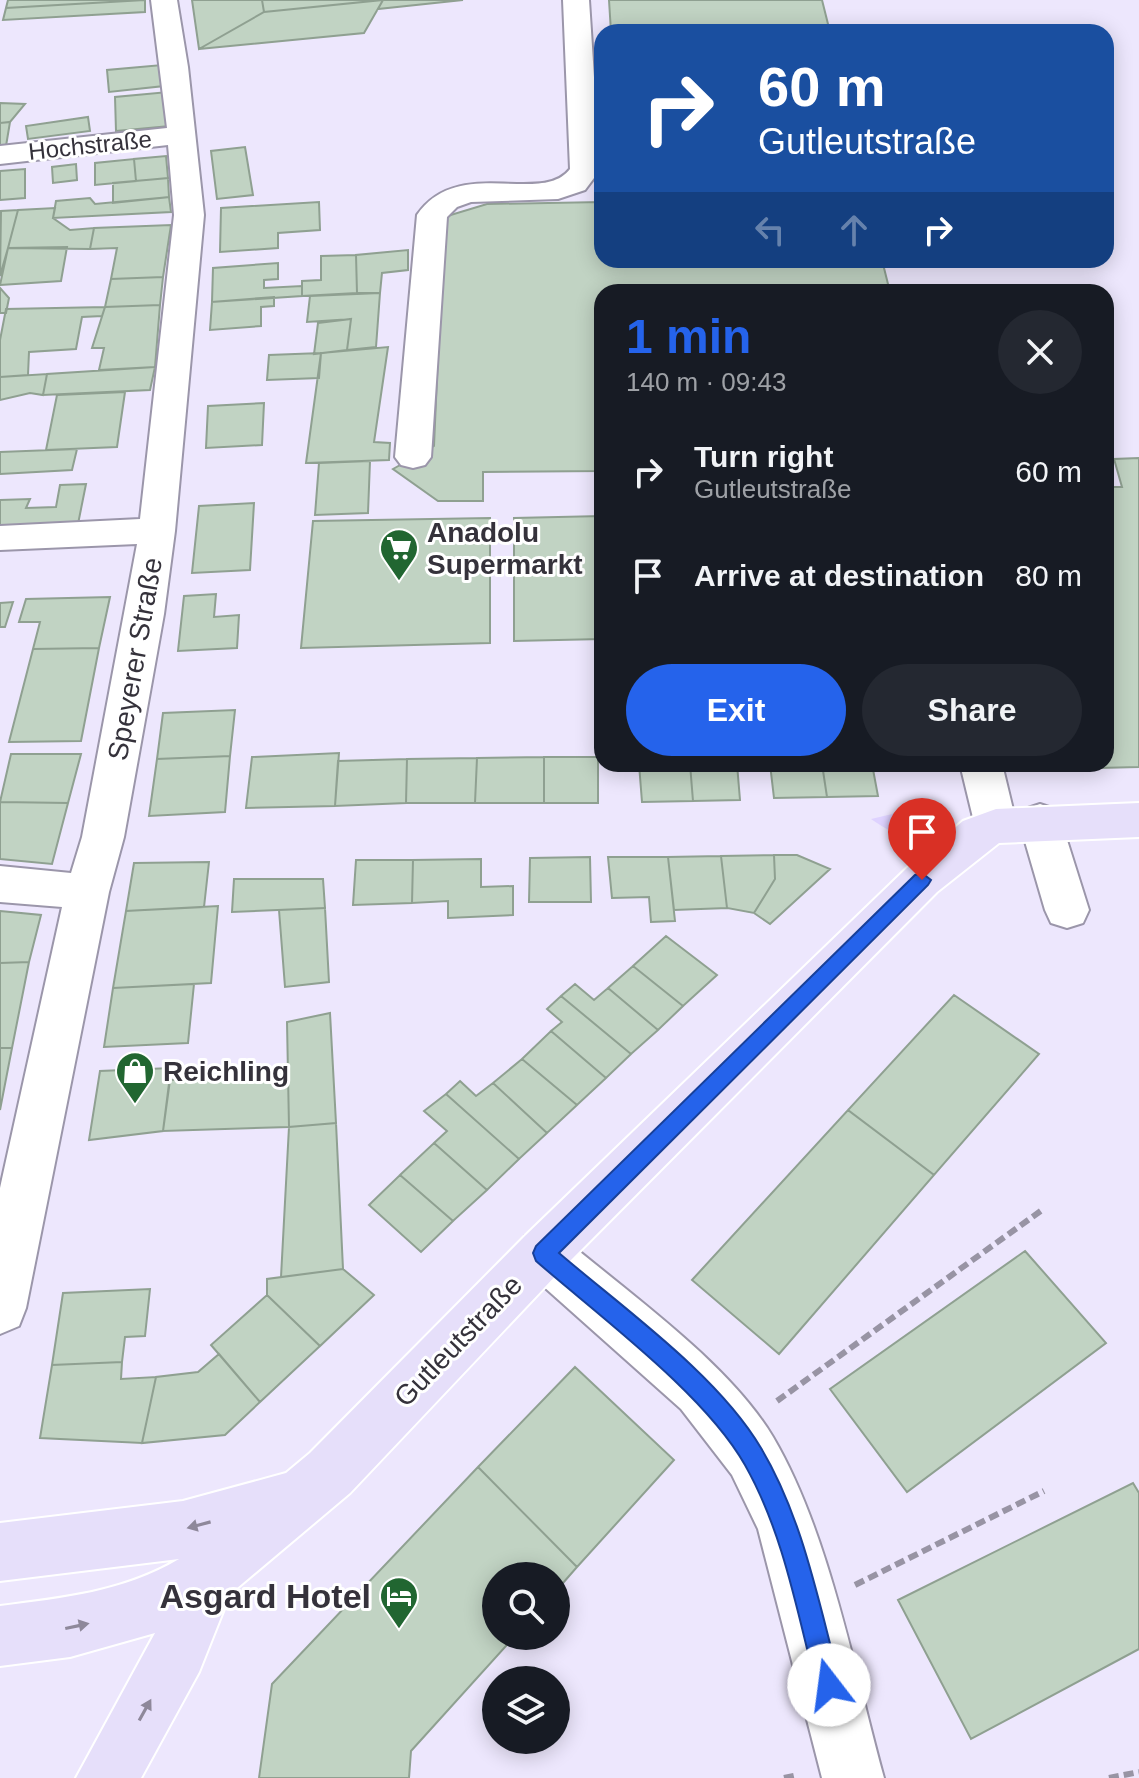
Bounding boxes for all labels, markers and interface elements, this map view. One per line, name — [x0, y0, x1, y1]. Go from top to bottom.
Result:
text: 60 m — [758, 55, 886, 118]
icon: right — [626, 56, 730, 160]
text: Gutleutstraße — [758, 121, 976, 162]
street label: Hochstraße — [27, 125, 153, 165]
icon: left — [748, 208, 792, 252]
icon: ahead — [832, 208, 876, 252]
icon: right — [916, 208, 960, 252]
text: 1 min — [626, 310, 751, 363]
button: close — [998, 310, 1082, 394]
text: 140 m · 09:43 — [626, 367, 786, 397]
text: Turn right — [694, 440, 833, 473]
icon: right — [626, 450, 670, 494]
text: 60 m — [1015, 455, 1082, 488]
text: Gutleutstraße — [694, 474, 852, 504]
place label: Anadolu Supermarkt — [427, 517, 583, 580]
supermarket icon: Anadolu Supermarkt — [378, 527, 420, 582]
icon: arrive — [626, 554, 670, 598]
street label: Speyerer Straße — [102, 555, 168, 763]
text: Arrive at destination — [694, 559, 984, 592]
text: 80 m — [1015, 559, 1082, 592]
button: Exit — [626, 664, 846, 756]
button: Share — [862, 664, 1082, 756]
pin — [888, 798, 956, 880]
icon: arrive — [900, 810, 944, 854]
shop icon: Reichling — [114, 1050, 156, 1105]
place label: Reichling — [163, 1056, 289, 1087]
street label: Gutleutstraße — [388, 1269, 528, 1413]
one-way arrow — [186, 1520, 211, 1532]
map controls — [482, 1562, 570, 1754]
button: search — [482, 1562, 570, 1650]
hotel icon: Asgard Hotel — [378, 1575, 420, 1630]
place label: Asgard Hotel — [159, 1577, 371, 1615]
one-way arrow — [65, 1619, 90, 1631]
position arrow — [787, 1643, 871, 1727]
button: layers — [482, 1666, 570, 1754]
one-way arrow — [138, 1699, 152, 1721]

